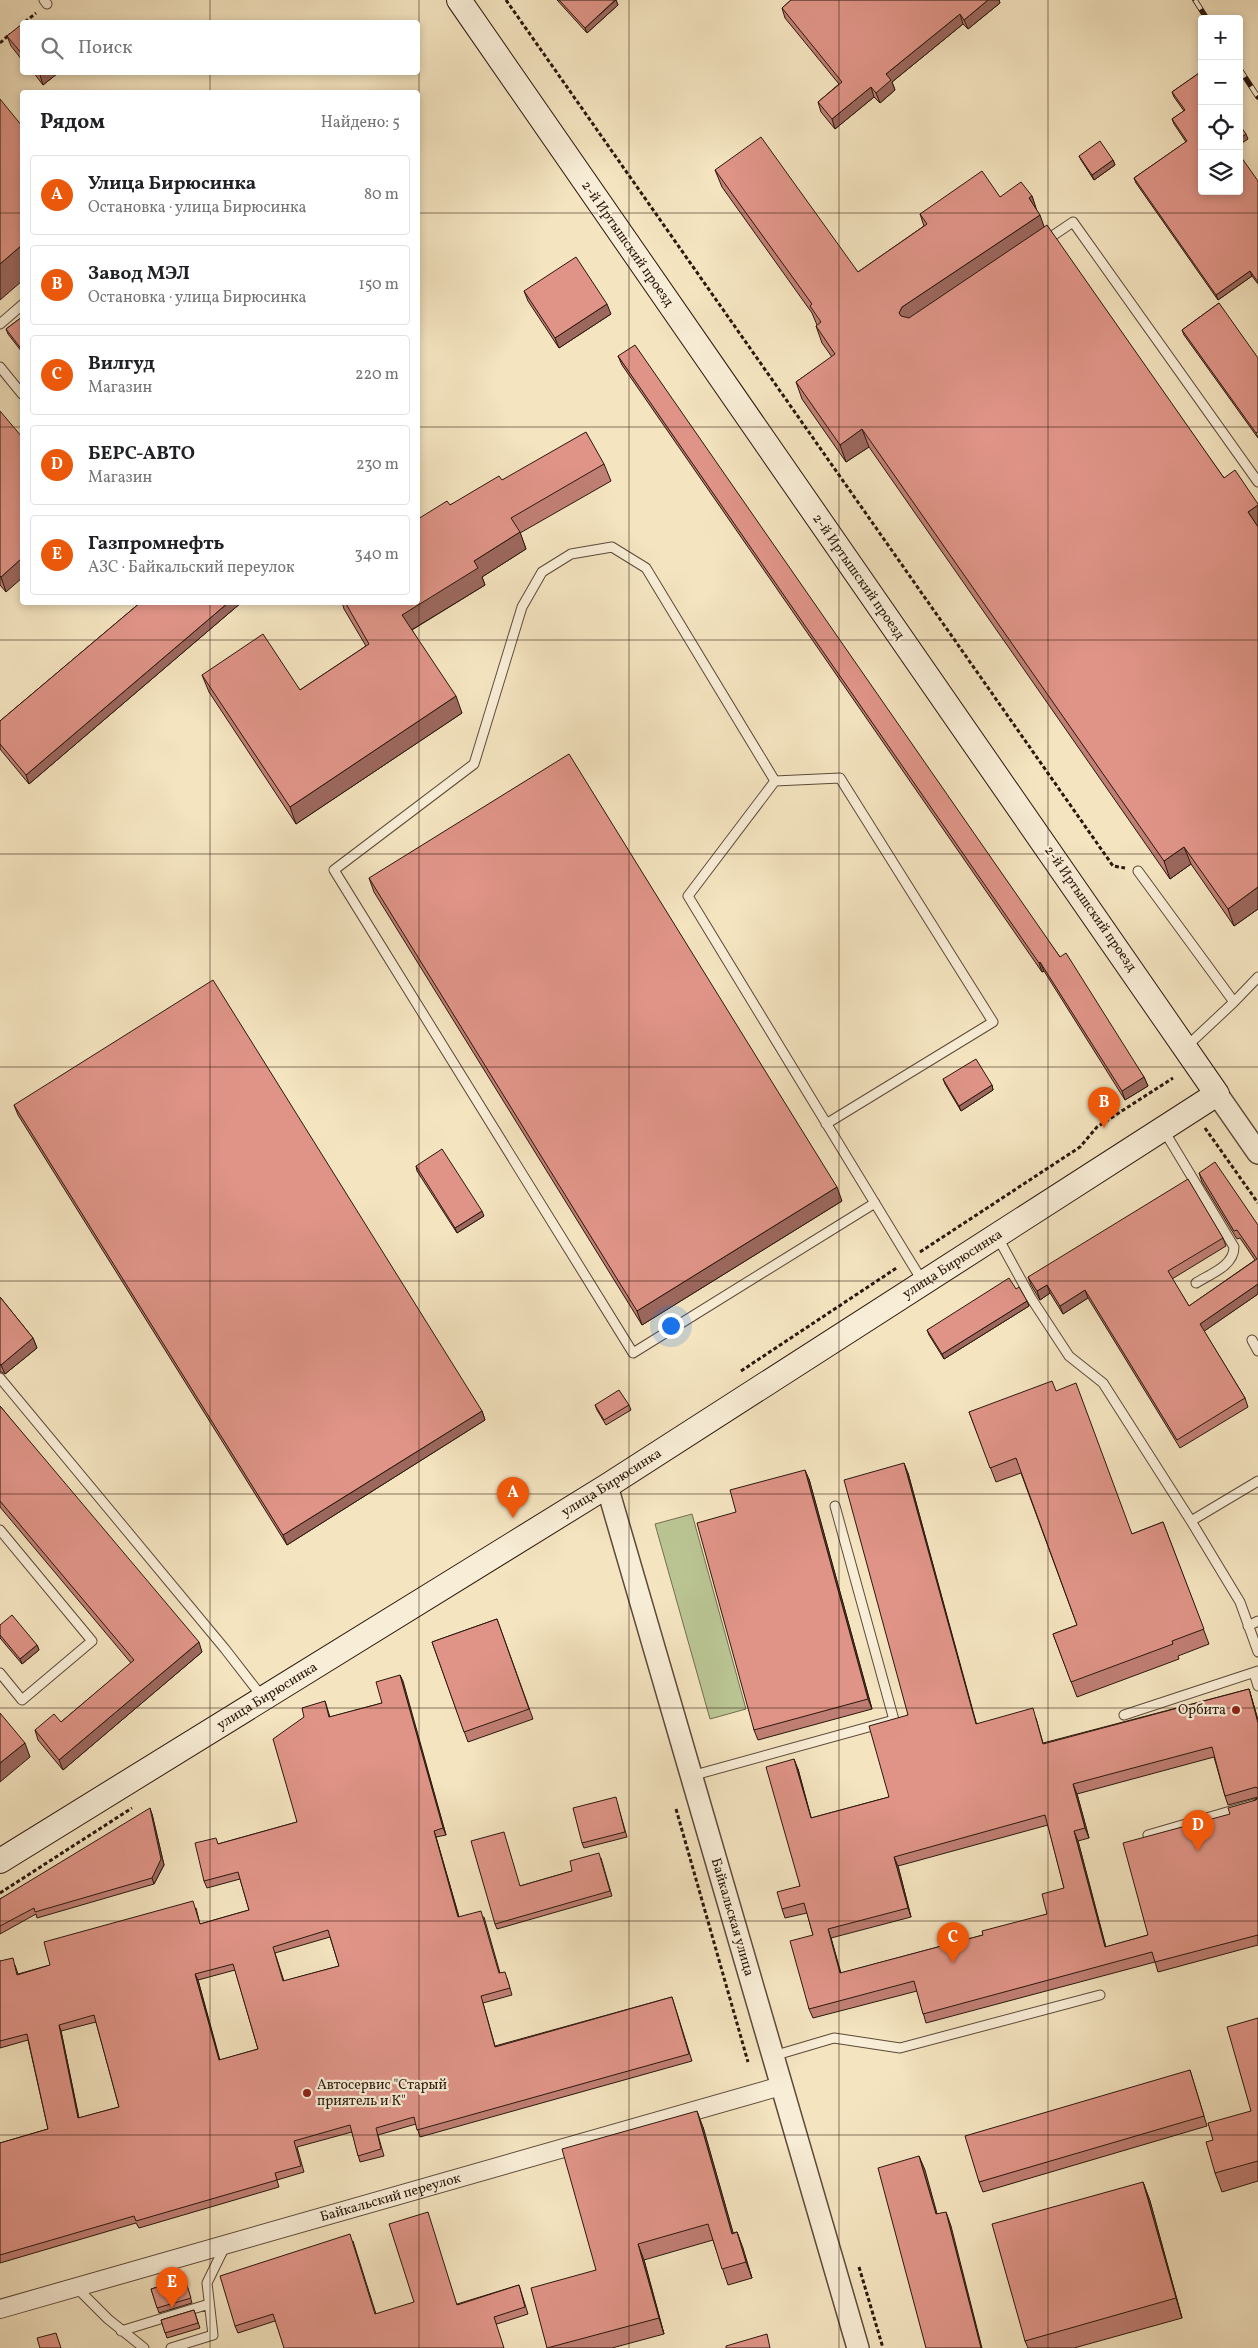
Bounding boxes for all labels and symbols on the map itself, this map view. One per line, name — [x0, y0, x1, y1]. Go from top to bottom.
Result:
street label: 2-й Иртышский проезд — [576, 177, 678, 311]
street label: 2-й Иртышский проезд — [807, 510, 909, 644]
street label: 2-й Иртышский проезд — [1039, 842, 1141, 976]
pin: B — [1088, 1087, 1120, 1128]
street label: улица Бирюсинка — [899, 1225, 1006, 1303]
your location — [658, 1313, 684, 1339]
street label: улица Бирюсинка — [558, 1444, 665, 1522]
pin: A — [497, 1477, 529, 1518]
street label: улица Бирюсинка — [213, 1658, 321, 1734]
place label: Орбита — [1178, 1701, 1226, 1720]
marker: Орбита — [1230, 1704, 1242, 1716]
pin: D — [1182, 1810, 1214, 1851]
street label: Байкальская улица — [706, 1856, 759, 1979]
pin: C — [937, 1922, 969, 1963]
place label: Автосервис "Старый приятель и К" — [317, 2076, 447, 2111]
marker: Автосервис "Старый приятель и К" — [301, 2087, 313, 2099]
street label: Байкальский переулок — [318, 2168, 464, 2227]
pin: E — [156, 2267, 188, 2308]

